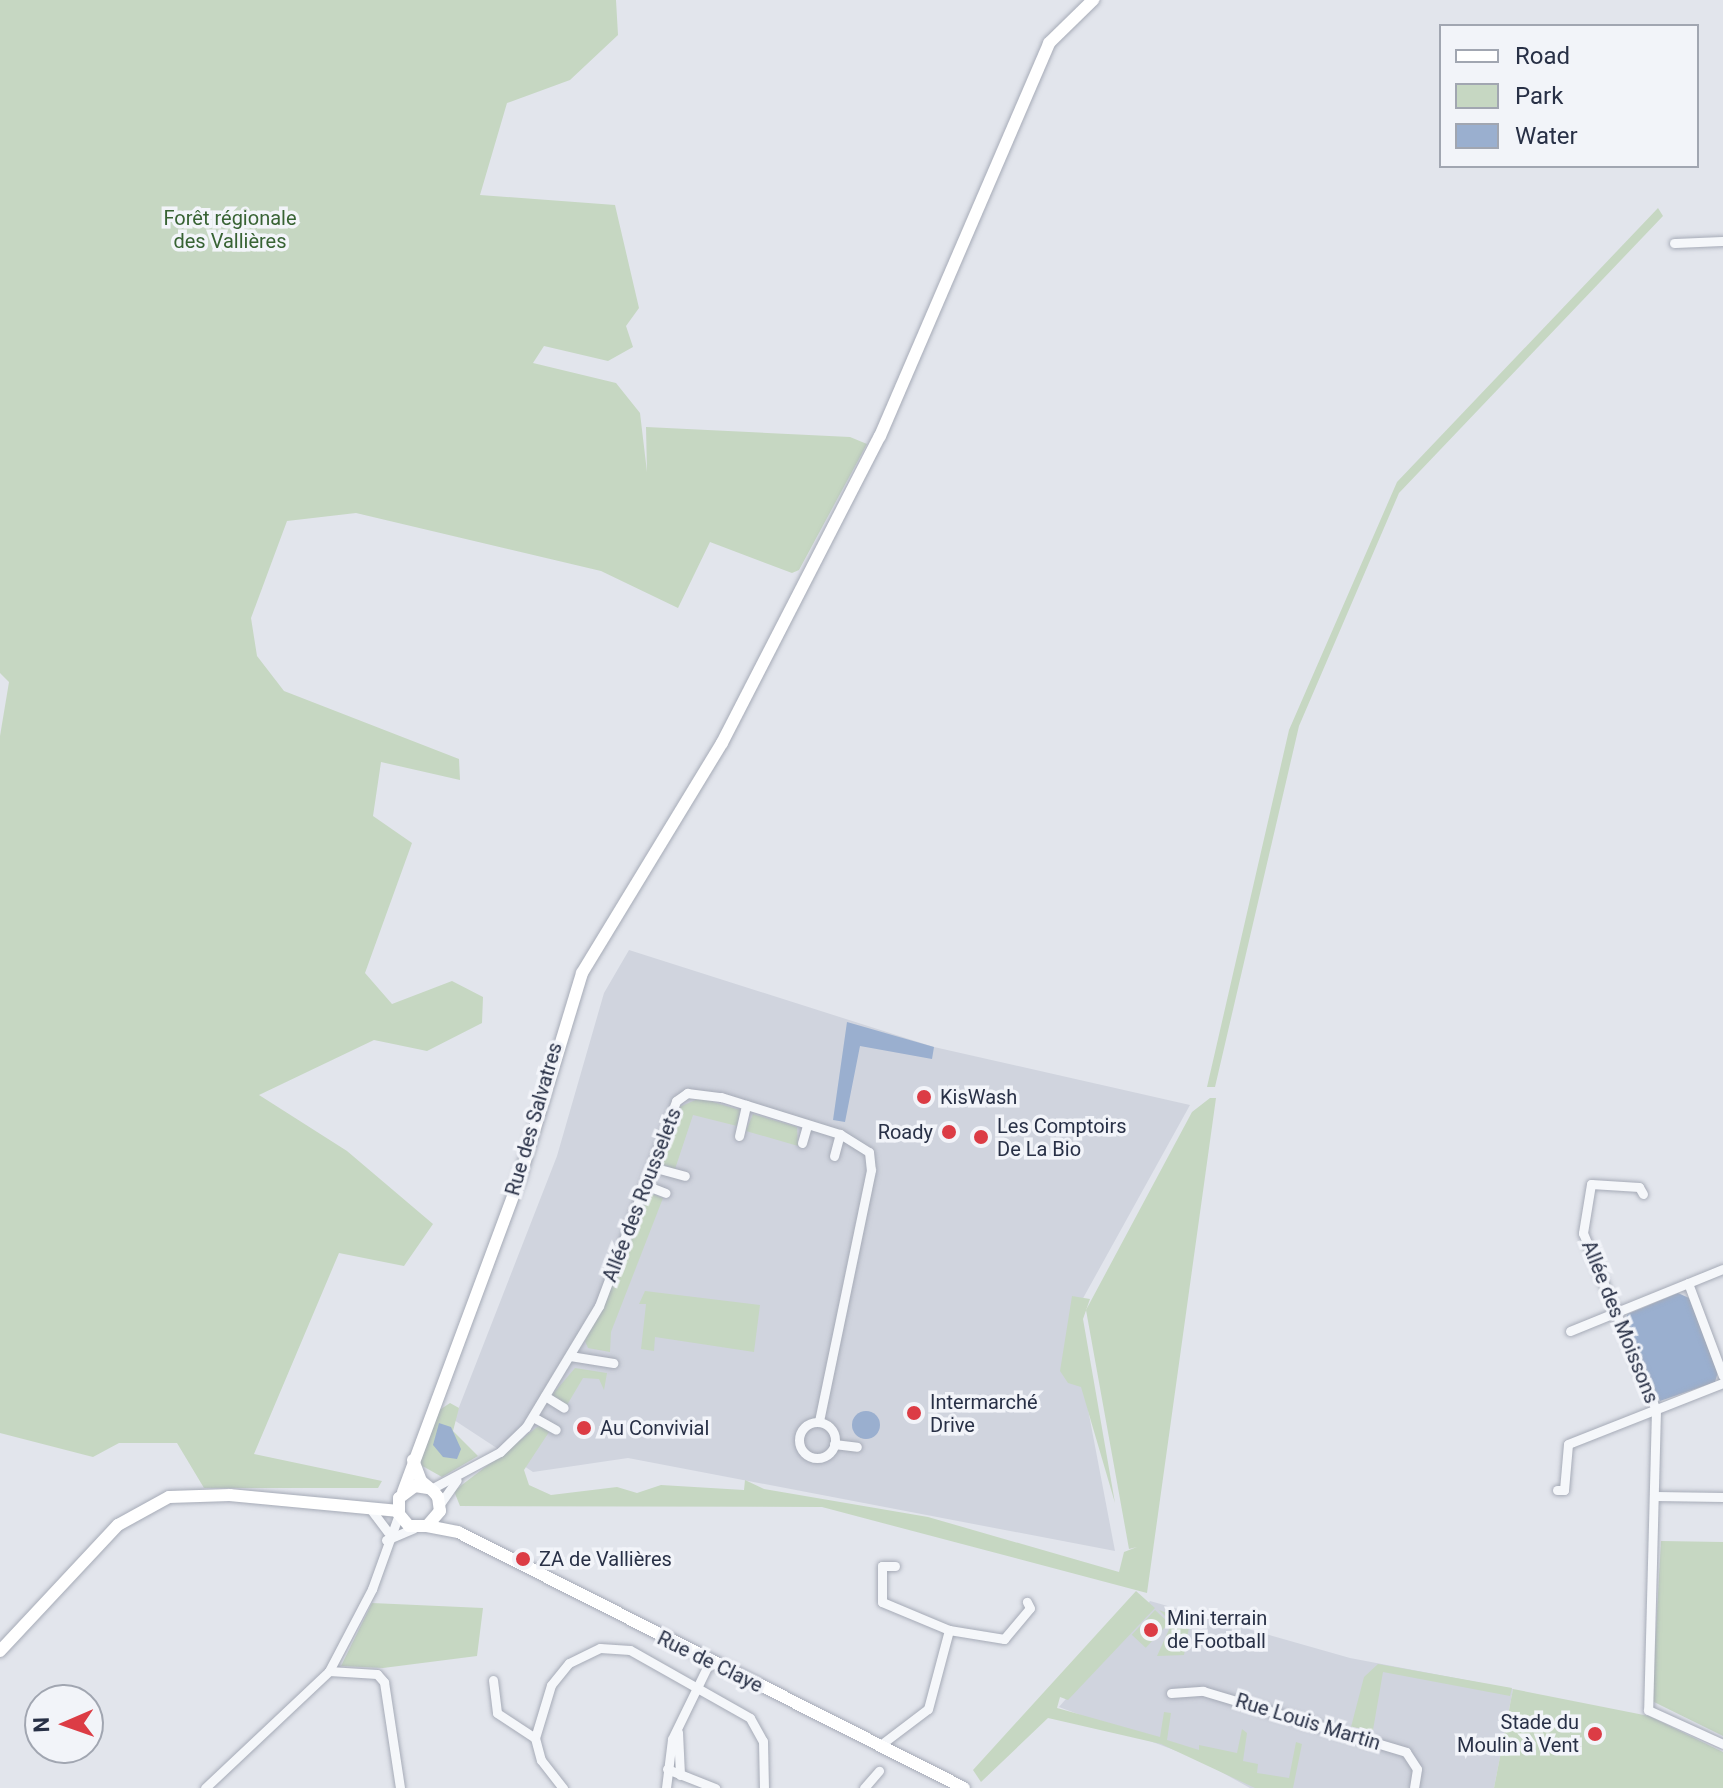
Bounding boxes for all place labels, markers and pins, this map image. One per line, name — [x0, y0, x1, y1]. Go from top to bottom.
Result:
place label: KisWash — [940, 1085, 1017, 1109]
marker: KisWash — [915, 1088, 933, 1106]
place label: Les Comptoirs De La Bio — [997, 1114, 1127, 1161]
place label: Roady — [878, 1120, 933, 1144]
marker: Roady — [940, 1123, 958, 1141]
marker: Les Comptoirs De La Bio — [972, 1128, 990, 1146]
place label: Intermarché Drive — [930, 1390, 1038, 1437]
marker: Intermarché Drive — [905, 1404, 923, 1422]
place label: Au Convivial — [600, 1416, 709, 1440]
marker: Au Convivial — [575, 1419, 593, 1437]
place label: ZA de Vallières — [539, 1547, 672, 1571]
marker: ZA de Vallières — [514, 1550, 532, 1568]
place label: Mini terrain de Football — [1167, 1606, 1267, 1653]
marker: Mini terrain de Football — [1142, 1621, 1160, 1639]
place label: Stade du Moulin à Vent — [1457, 1710, 1579, 1757]
marker: Stade du Moulin à Vent — [1586, 1725, 1604, 1743]

